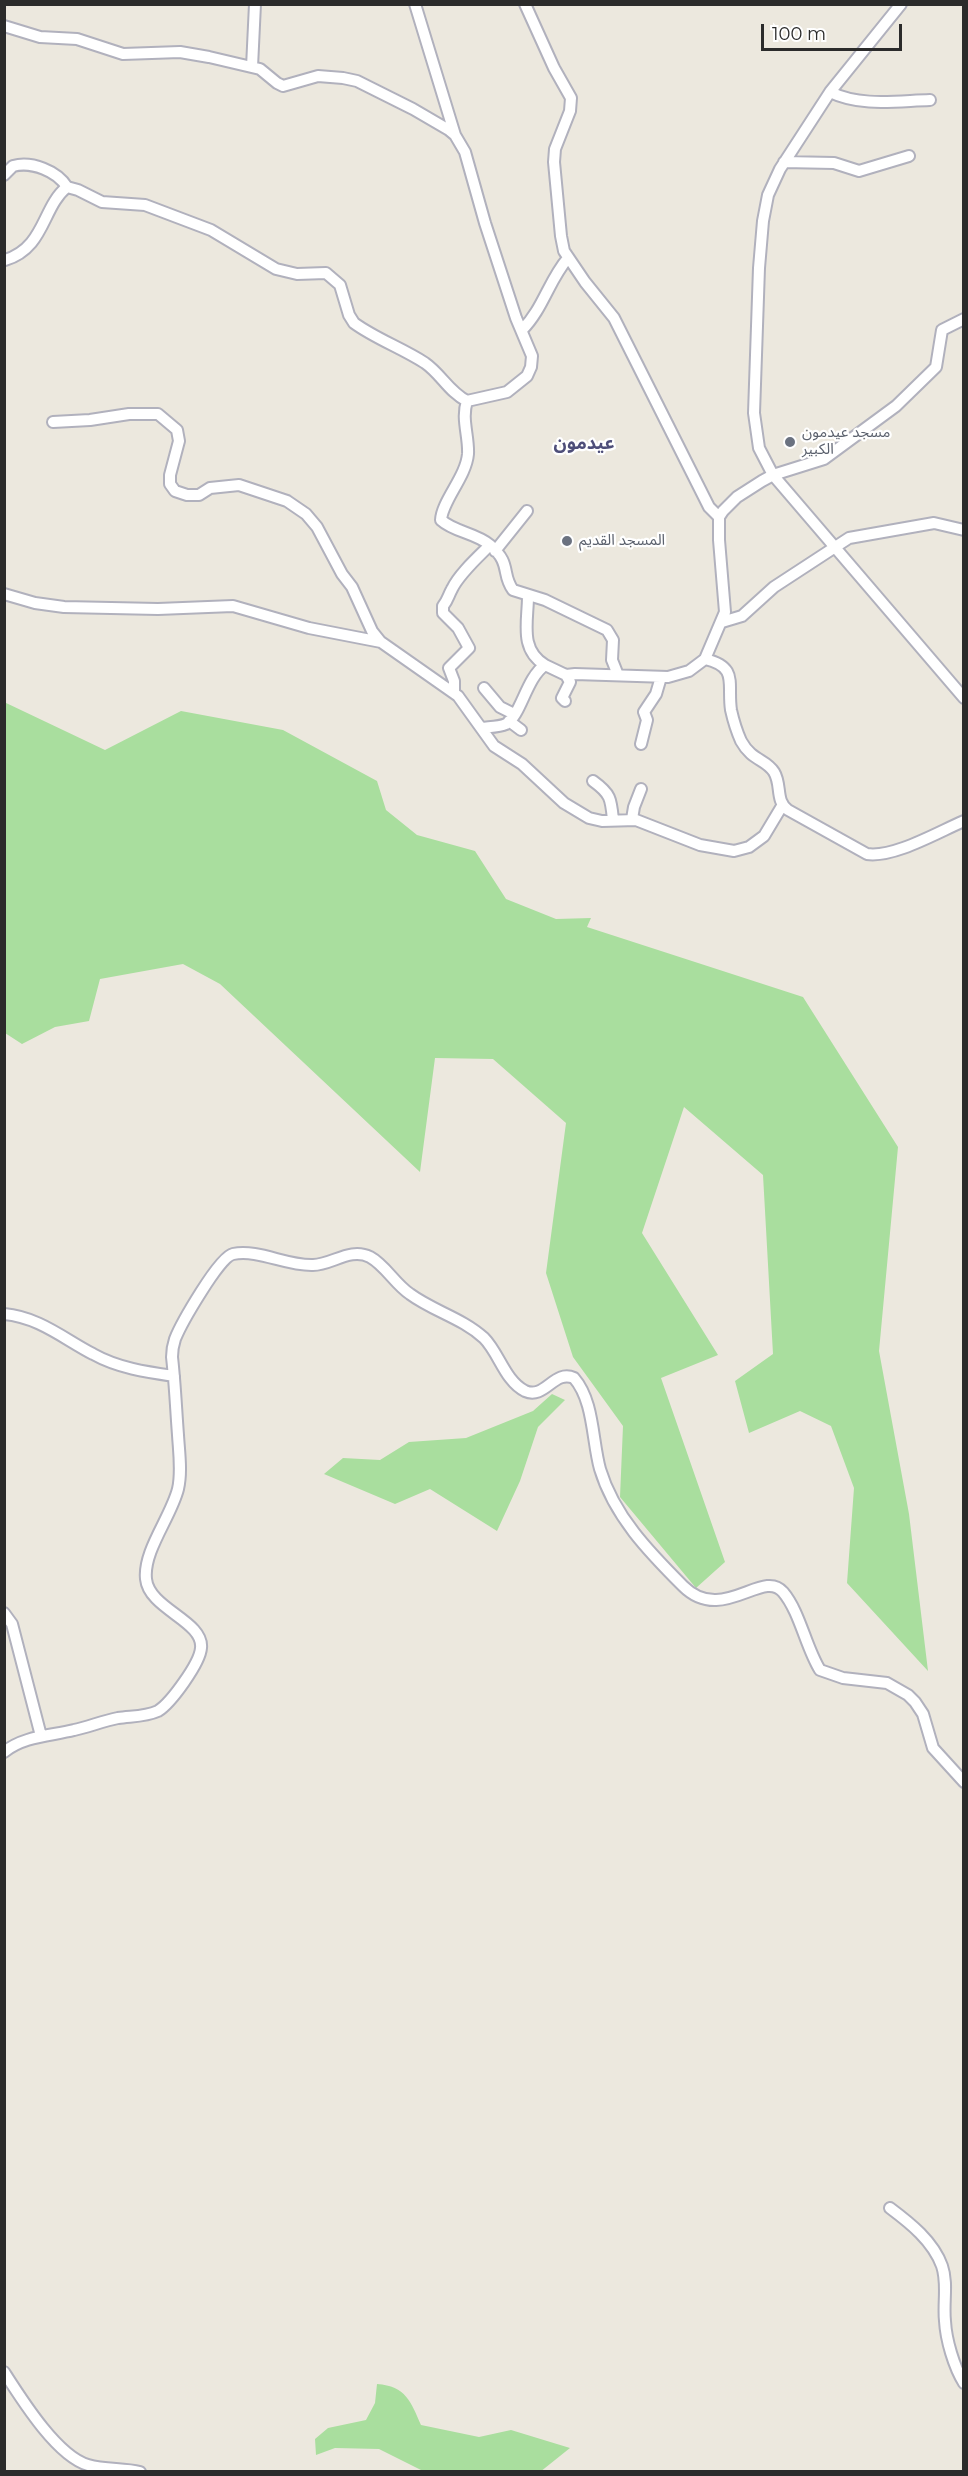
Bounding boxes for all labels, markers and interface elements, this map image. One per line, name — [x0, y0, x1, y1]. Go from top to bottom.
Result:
scale bar — [764, 12, 905, 50]
text: 100 m — [772, 23, 826, 45]
place label: مسجد عيدمون الكبير — [802, 424, 890, 459]
district label: عيدمون — [554, 433, 614, 455]
marker: مسجد عيدمون الكبير — [783, 435, 797, 449]
place label: المسجد القديم — [579, 532, 665, 550]
marker: المسجد القديم — [560, 534, 574, 548]

